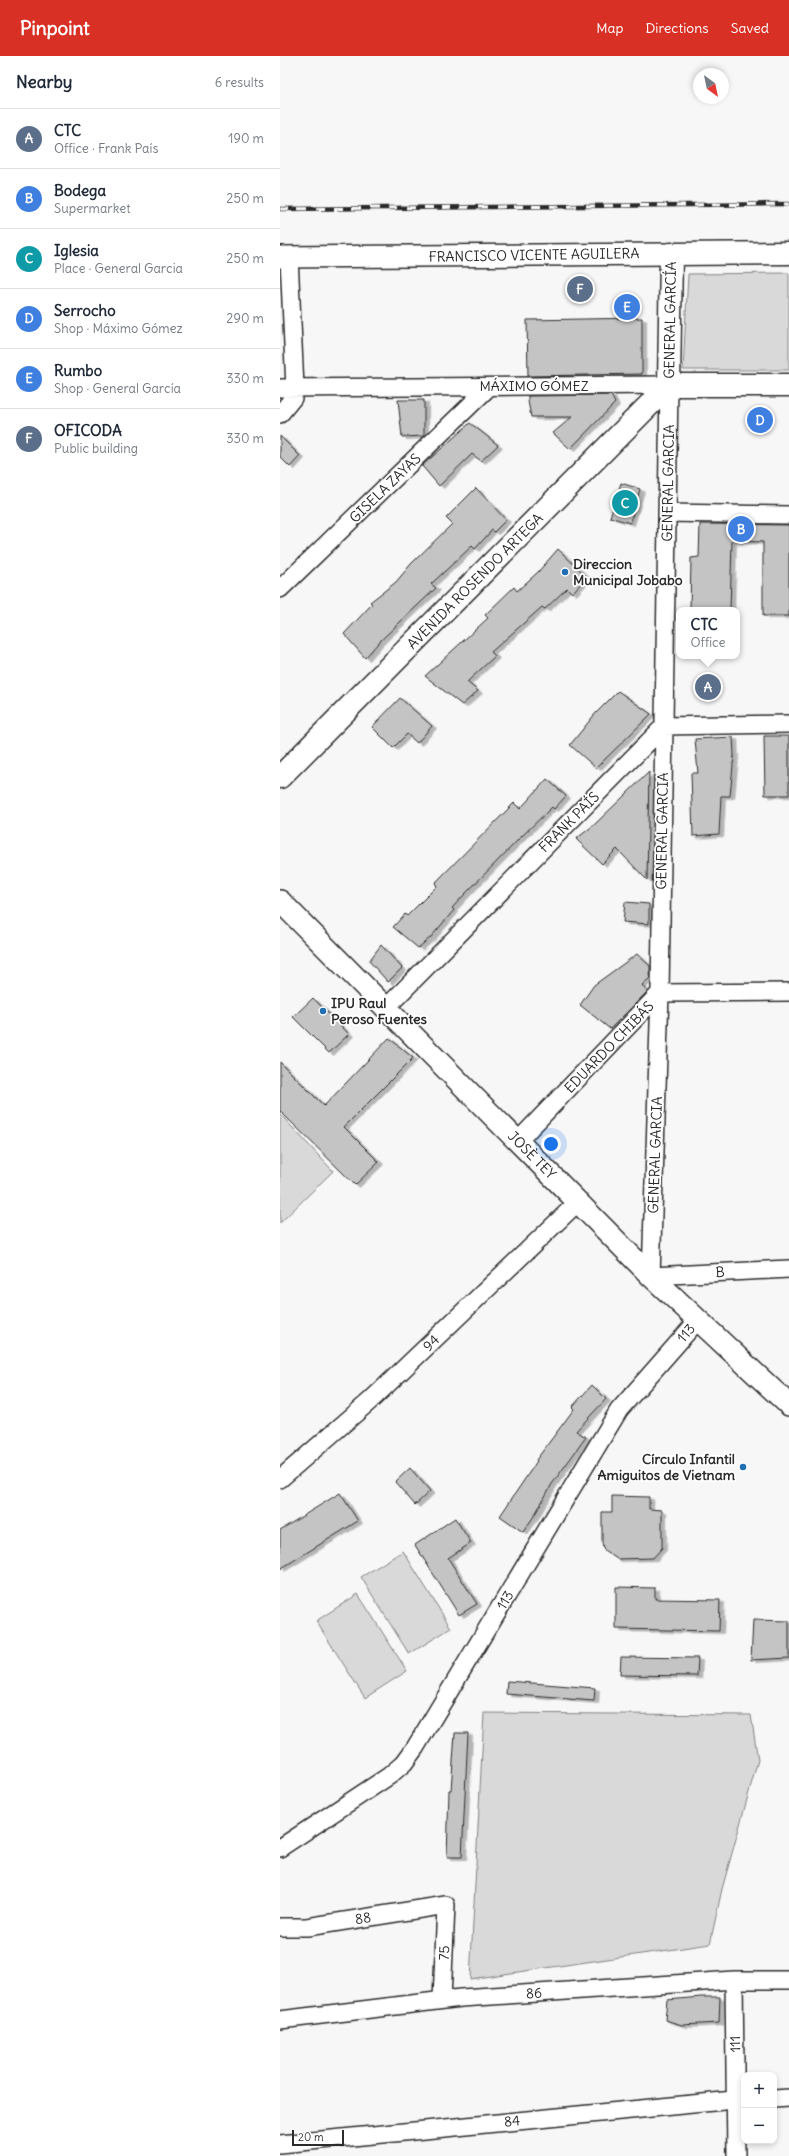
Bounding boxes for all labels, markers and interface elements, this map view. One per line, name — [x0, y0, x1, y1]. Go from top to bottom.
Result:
text: Pinpoint — [20, 16, 90, 40]
text: Map — [596, 19, 623, 37]
text: Directions — [645, 19, 709, 37]
text: Saved — [731, 19, 769, 37]
north arrow — [693, 68, 729, 104]
text: Nearby — [16, 71, 72, 93]
text: 6 results — [215, 74, 264, 91]
text: CTC — [54, 121, 81, 140]
text: A — [25, 130, 33, 147]
text: 190 m — [228, 130, 264, 147]
text: Office · Frank País — [54, 140, 158, 157]
text: Bodega — [54, 181, 106, 200]
text: B — [25, 190, 33, 207]
text: 250 m — [226, 190, 264, 207]
text: Supermarket — [54, 200, 131, 217]
text: Iglesia — [54, 241, 99, 260]
street label: FRANCISCO VICENTE AGUILERA — [429, 244, 640, 266]
text: C — [25, 250, 33, 267]
text: 250 m — [226, 250, 264, 267]
text: Place · General Garcia — [54, 260, 183, 277]
street label: GENERAL GARCÍA — [660, 261, 680, 379]
pin: F — [567, 274, 593, 304]
pin: E — [614, 292, 640, 322]
text: Serrocho — [54, 301, 116, 320]
text: D — [24, 310, 34, 327]
text: 290 m — [226, 310, 264, 327]
text: Shop · Máximo Gómez — [54, 320, 183, 337]
text: Rumbo — [54, 361, 102, 380]
text: E — [25, 370, 33, 387]
text: 330 m — [226, 370, 264, 387]
street label: MÁXIMO GÓMEZ — [479, 377, 589, 395]
text: Shop · General García — [54, 380, 181, 397]
pin: D — [747, 405, 773, 435]
text: OFICODA — [54, 421, 122, 440]
street label: GENERAL GARCIA — [658, 424, 678, 542]
text: F — [25, 430, 33, 447]
text: 330 m — [226, 430, 264, 447]
text: Public building — [54, 440, 138, 457]
street label: GISELA ZAYAS — [345, 449, 425, 527]
pin: C — [612, 488, 638, 518]
street label: AVENIDA ROSENDO ARTEGA — [403, 509, 547, 653]
pin: B — [728, 514, 754, 544]
place label: Direccion Municipal Jobabo — [573, 555, 683, 589]
marker: Direccion Municipal Jobabo — [560, 567, 570, 577]
popup — [676, 607, 740, 659]
text: CTC — [691, 615, 718, 634]
text: Office — [691, 634, 725, 651]
pin: A — [695, 672, 721, 702]
street label: GENERAL GARCIA — [652, 772, 672, 890]
street label: FRANK PAÍS — [535, 788, 603, 856]
place label: IPU Raul Peroso Fuentes — [331, 994, 428, 1028]
street label: EDUARDO CHIBÁS — [561, 997, 658, 1097]
marker: IPU Raul Peroso Fuentes — [318, 1006, 328, 1016]
street label: GENERAL GARCIA — [644, 1096, 666, 1214]
street label: JOSÈ TEY — [504, 1127, 560, 1183]
your location — [541, 1134, 561, 1154]
street label: B — [715, 1263, 725, 1281]
street label: 113 — [673, 1320, 699, 1346]
street label: 94 — [419, 1331, 443, 1355]
place label: Círculo Infantil Amiguitos de Vietnam — [598, 1450, 736, 1484]
marker: Círculo Infantil Amiguitos de Vietnam — [738, 1462, 748, 1472]
street label: 113 — [492, 1587, 518, 1613]
street label: 88 — [354, 1908, 372, 1928]
street label: 75 — [435, 1945, 453, 1961]
street label: 86 — [525, 1983, 543, 2003]
street label: 111 — [726, 2036, 744, 2052]
map controls — [741, 2072, 777, 2144]
button: + — [741, 2072, 777, 2108]
button: − — [741, 2108, 777, 2144]
street label: 84 — [503, 2111, 521, 2131]
scale bar — [292, 2128, 344, 2147]
text: 20 m — [298, 2130, 324, 2144]

